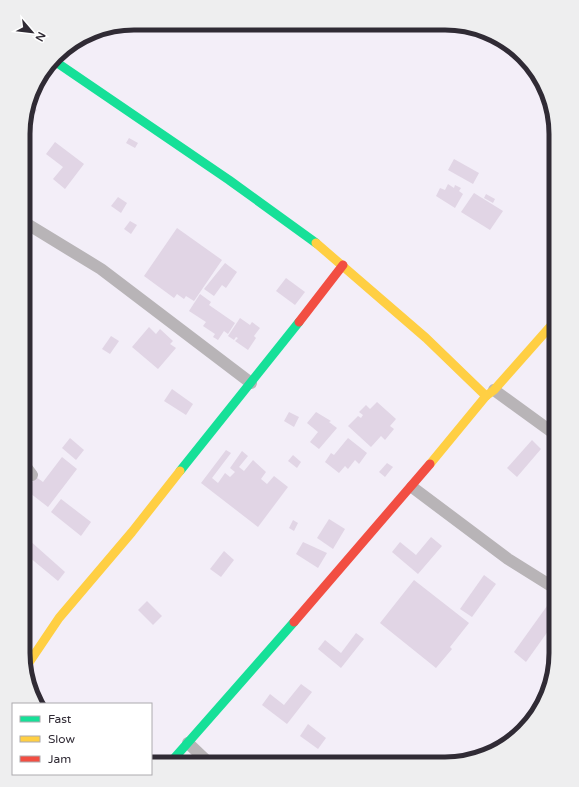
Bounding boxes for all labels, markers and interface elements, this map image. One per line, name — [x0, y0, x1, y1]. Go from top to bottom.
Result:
north arrow — [12, 12, 52, 52]
text: N — [33, 30, 48, 43]
legend — [12, 703, 152, 775]
text: Fast — [48, 712, 72, 726]
text: Slow — [48, 732, 75, 746]
text: Jam — [48, 752, 71, 766]

